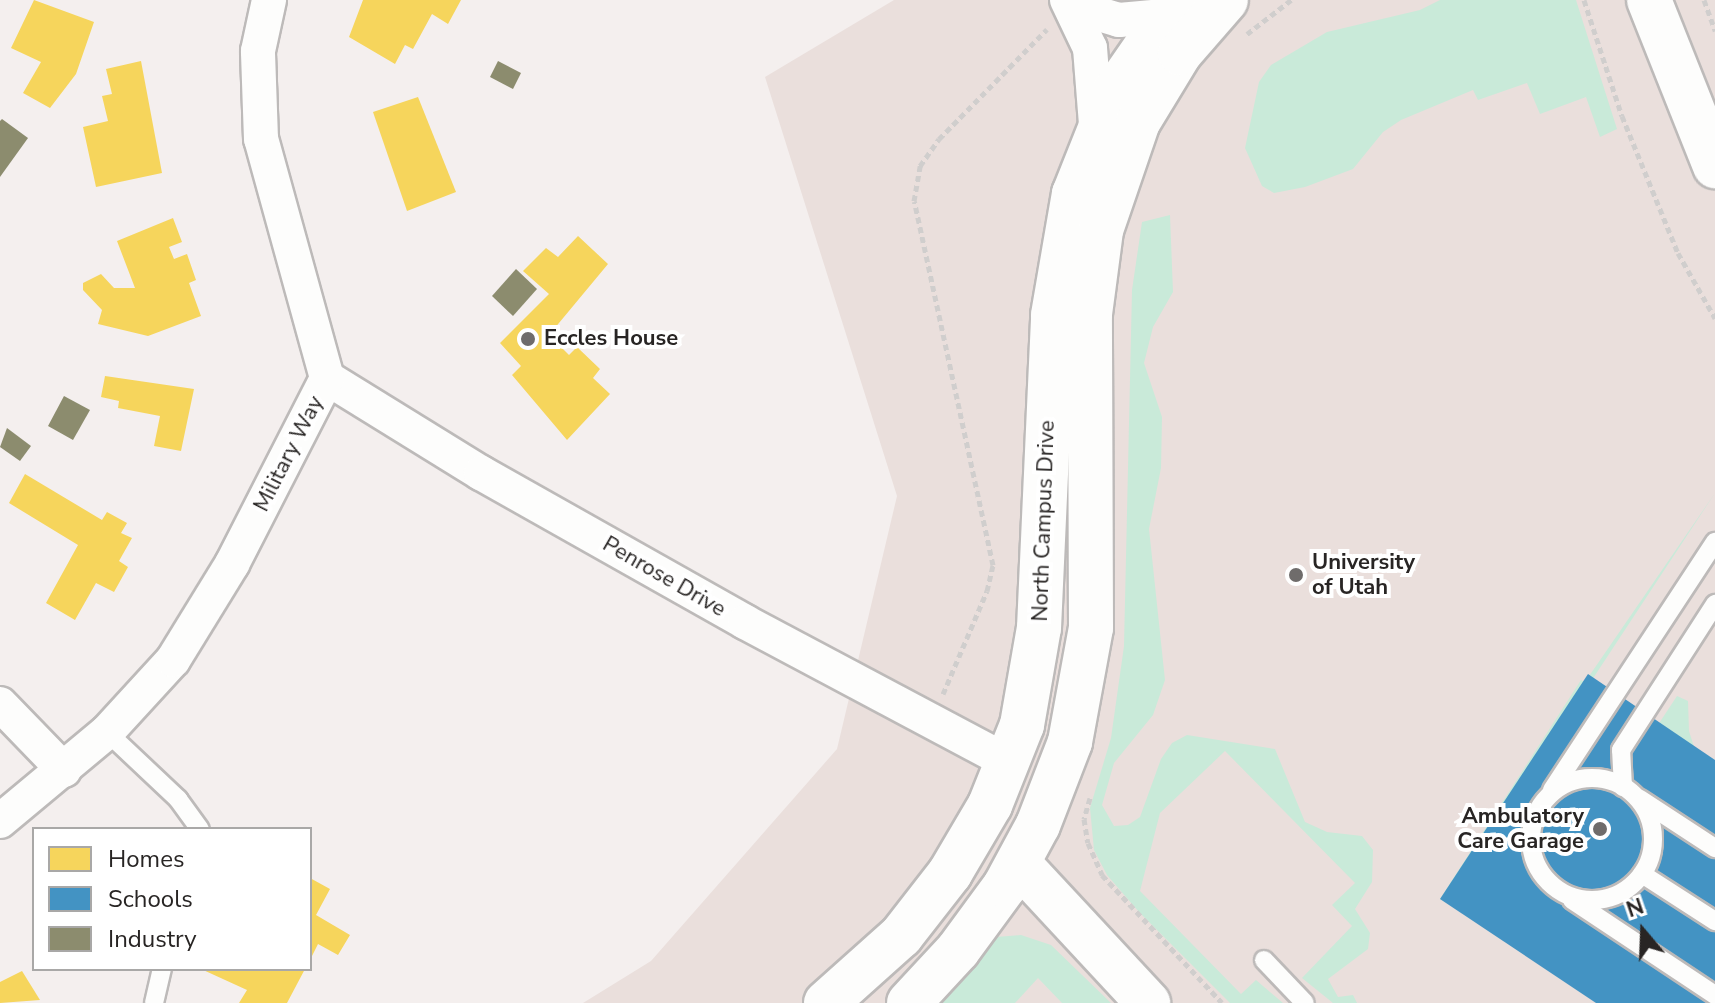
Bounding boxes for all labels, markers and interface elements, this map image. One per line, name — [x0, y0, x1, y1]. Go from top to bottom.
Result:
place label: Eccles House — [544, 326, 678, 352]
marker: Eccles House — [519, 330, 537, 348]
street label: Military Way — [249, 392, 329, 516]
street label: North Campus Drive — [1027, 420, 1061, 622]
street label: Penrose Drive — [598, 531, 730, 623]
place label: University of Utah — [1312, 549, 1415, 600]
marker: University of Utah — [1287, 566, 1305, 584]
place label: Ambulatory Care Garage — [1457, 803, 1584, 854]
marker: Ambulatory Care Garage — [1591, 820, 1609, 838]
legend — [32, 827, 312, 971]
text: Homes — [108, 843, 184, 875]
text: Schools — [108, 883, 193, 915]
north arrow — [1603, 891, 1683, 971]
text: N — [1623, 891, 1648, 925]
text: Industry — [108, 923, 197, 955]

